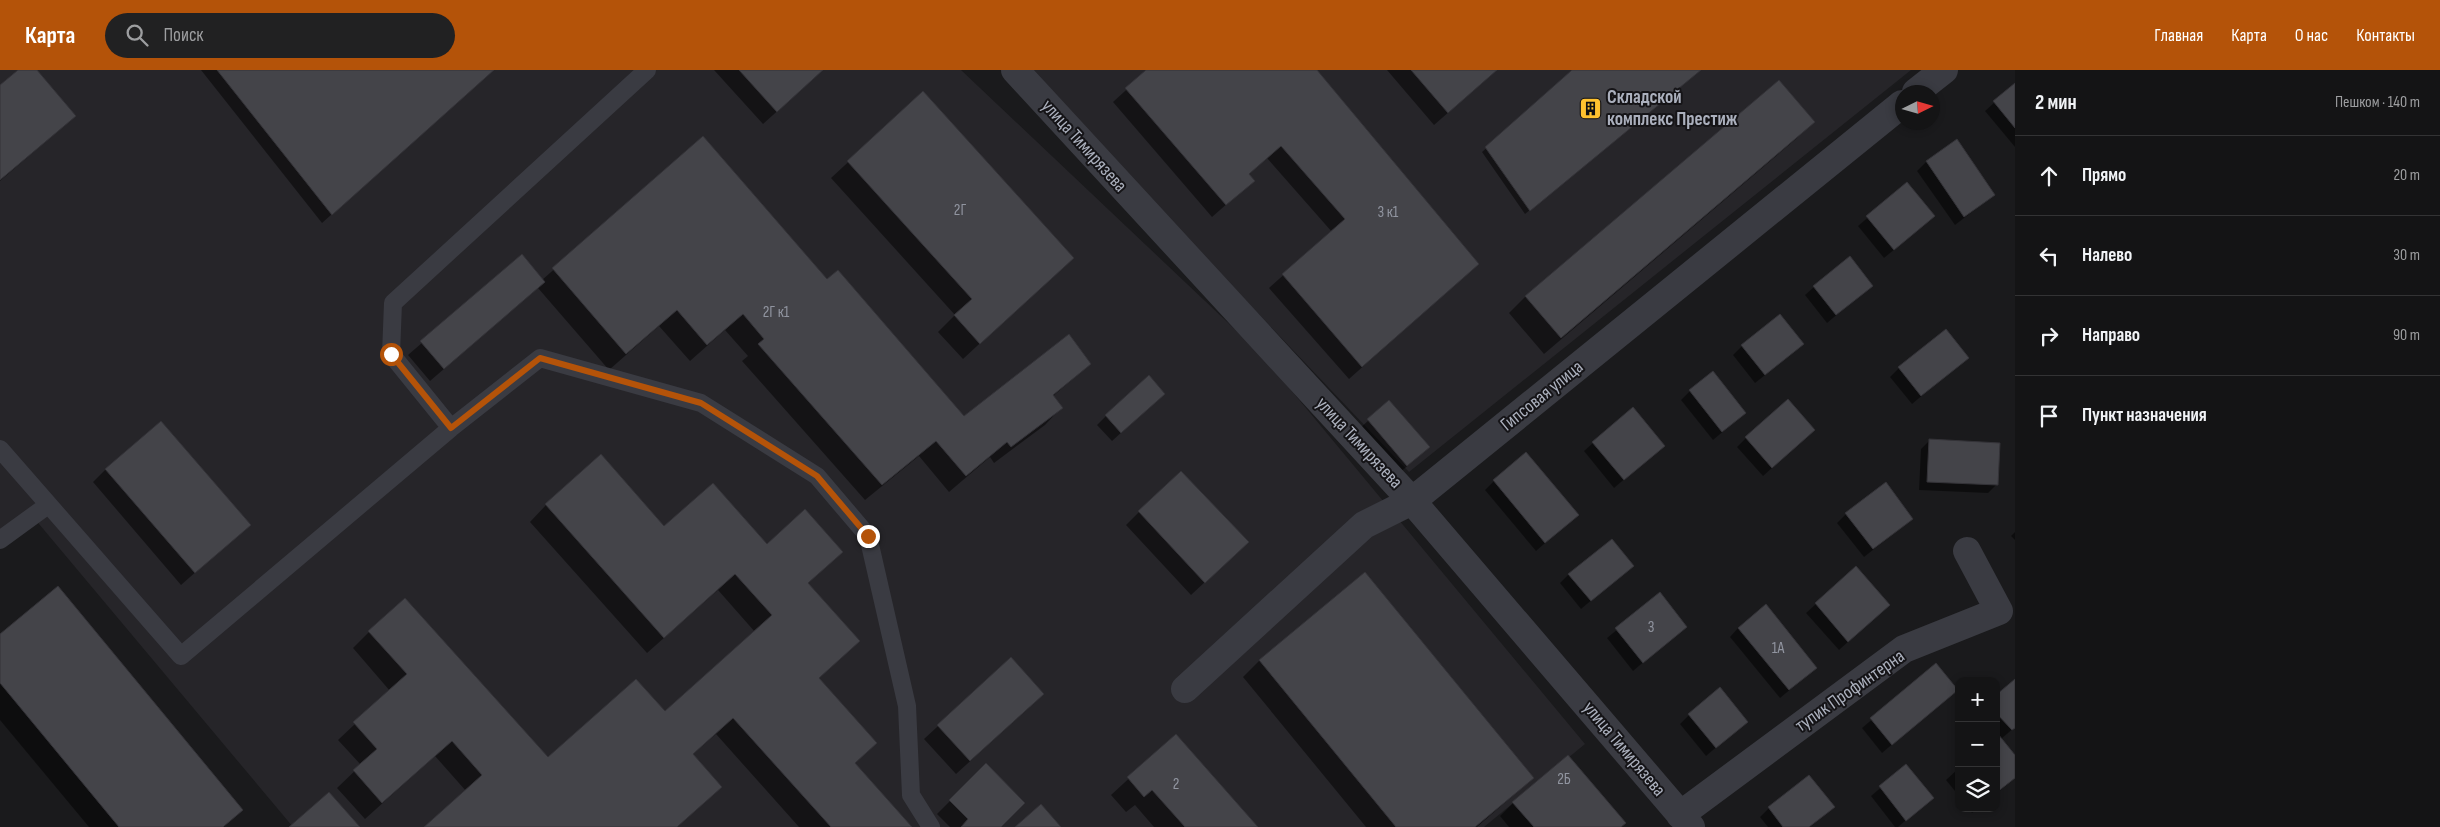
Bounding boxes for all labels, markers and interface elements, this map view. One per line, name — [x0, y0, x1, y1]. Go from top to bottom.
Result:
search box — [105, 13, 455, 58]
text: Карта — [25, 21, 75, 50]
icon: search — [123, 21, 151, 49]
text: Поиск — [163, 24, 204, 47]
text: Главная — [2154, 25, 2203, 46]
text: Карта — [2231, 25, 2267, 46]
text: О нас — [2295, 25, 2328, 46]
text: Контакты — [2356, 25, 2415, 46]
north arrow — [1895, 85, 1940, 130]
place label: Складской комплекс Престиж — [1607, 86, 1738, 131]
text: 2 мин — [2035, 90, 2077, 115]
text: Пешком · 140 m — [2335, 93, 2420, 112]
street label: улица Тимирязева — [1036, 95, 1132, 197]
building icon: Складской комплекс Престиж — [1579, 96, 1603, 120]
icon: ahead — [2035, 162, 2063, 190]
text: Прямо — [2082, 164, 2126, 187]
text: 20 m — [2393, 166, 2420, 185]
house number: 2Г — [954, 201, 966, 220]
house number: 3 к1 — [1378, 203, 1399, 222]
icon: left — [2035, 242, 2063, 270]
text: Налево — [2082, 244, 2132, 267]
text: 30 m — [2393, 246, 2420, 265]
house number: 2Г к1 — [763, 303, 790, 322]
icon: right — [2035, 322, 2063, 350]
text: Направо — [2082, 324, 2140, 347]
text: 90 m — [2393, 326, 2420, 345]
route start — [380, 343, 403, 366]
street label: Гипсовая улица — [1496, 356, 1588, 436]
street label: улица Тимирязева — [1311, 392, 1407, 494]
icon: arrive — [2035, 402, 2063, 430]
text: Пункт назначения — [2082, 404, 2207, 427]
route end — [857, 525, 880, 548]
house number: 3 — [1648, 618, 1654, 637]
house number: 1А — [1772, 639, 1784, 658]
street label: тупик Профинтерна — [1791, 645, 1909, 737]
map controls — [1955, 677, 2000, 812]
button: + — [1955, 677, 2000, 722]
street label: улица Тимирязева — [1578, 697, 1670, 801]
button: − — [1955, 722, 2000, 767]
button: layers — [1955, 767, 2000, 812]
house number: 2Б — [1557, 770, 1571, 789]
house number: 2 — [1173, 775, 1179, 794]

